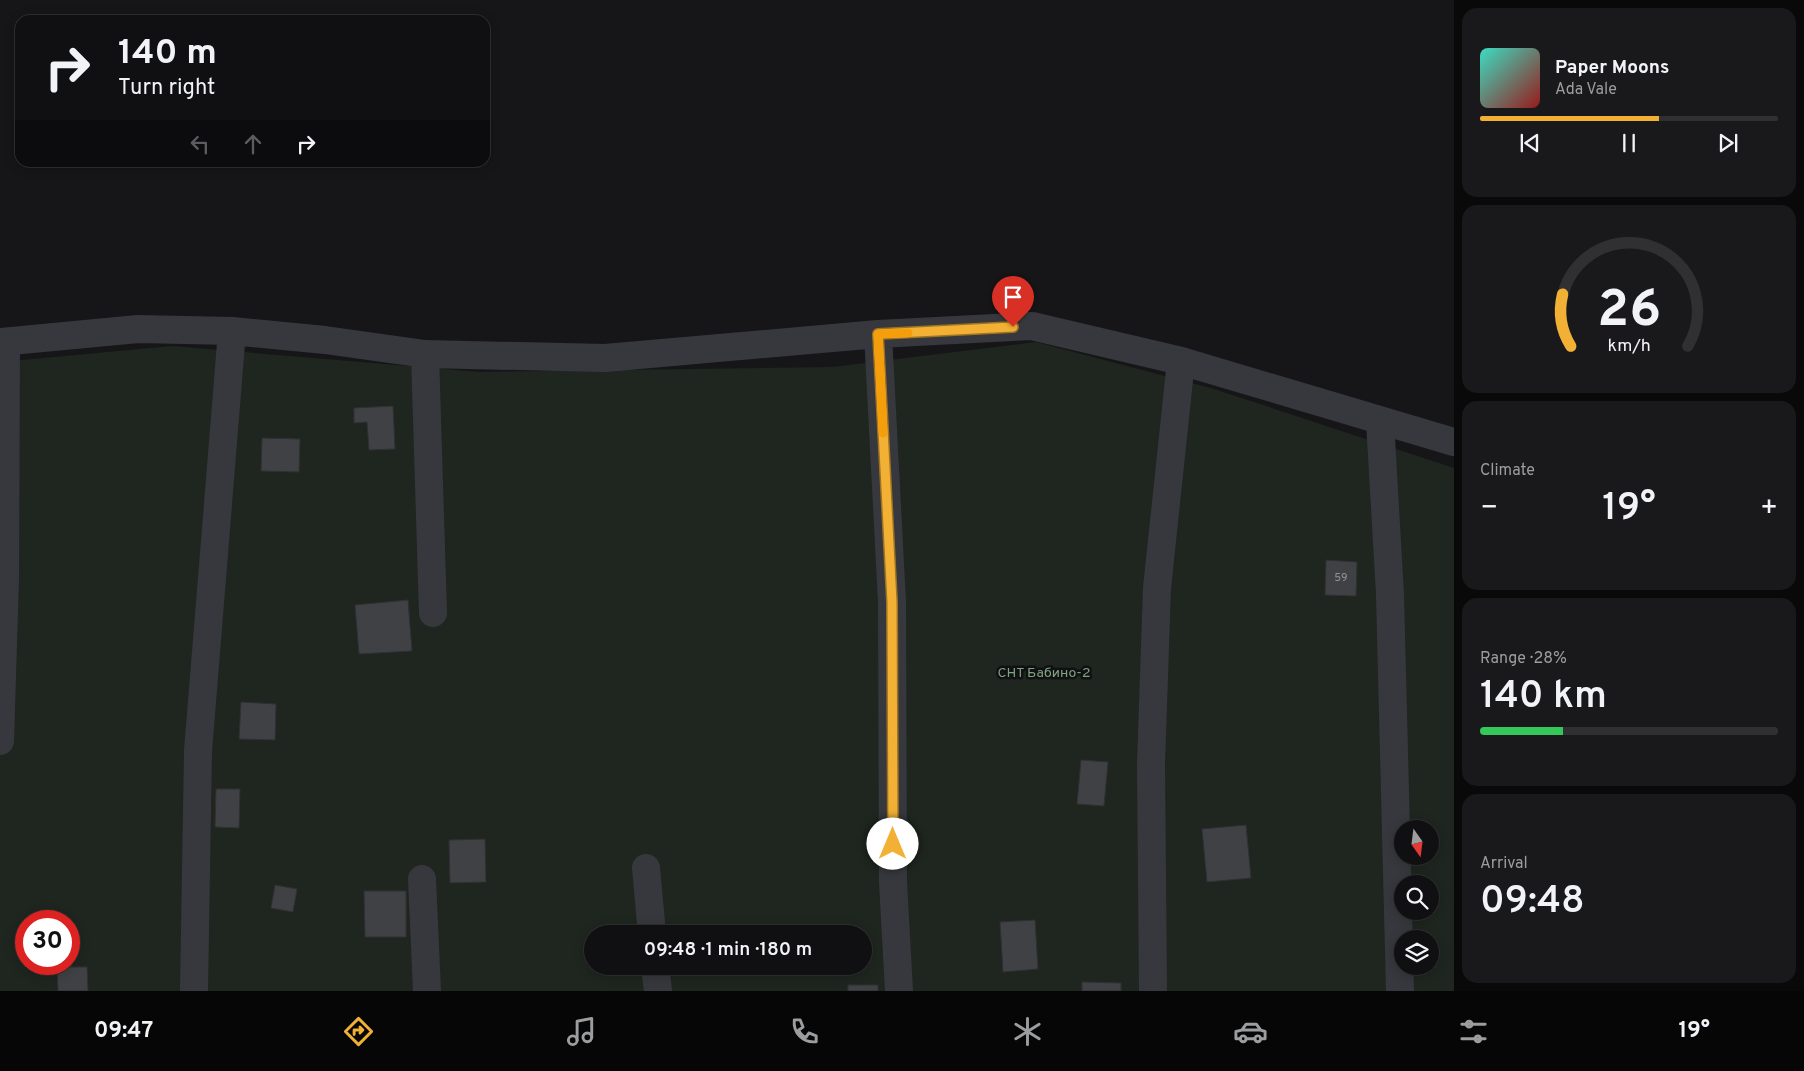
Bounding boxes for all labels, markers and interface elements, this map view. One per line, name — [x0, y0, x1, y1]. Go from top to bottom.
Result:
text: 140 m — [118, 32, 217, 76]
icon: right — [35, 35, 100, 100]
text: Paper Moons — [1555, 56, 1669, 80]
text: Turn right — [118, 75, 215, 102]
text: Ada Vale — [1555, 80, 1617, 100]
icon: previous — [1516, 129, 1544, 157]
icon: pause — [1615, 129, 1643, 157]
icon: next — [1714, 129, 1742, 157]
icon: left — [186, 130, 214, 158]
icon: ahead — [239, 130, 267, 158]
icon: right — [292, 130, 320, 158]
pin — [992, 276, 1034, 327]
text: 26 — [1597, 279, 1661, 345]
icon: arrive — [999, 283, 1027, 311]
text: km/h — [1607, 335, 1651, 358]
text: Climate — [1480, 461, 1535, 481]
text: 19° — [1602, 485, 1656, 534]
text: − — [1480, 491, 1498, 527]
text: + — [1760, 491, 1778, 527]
house number: 59 — [1334, 571, 1348, 585]
text: Range · 28% — [1480, 649, 1567, 669]
park label: СНТ Бабино-2 — [998, 665, 1091, 682]
text: 140 km — [1480, 673, 1607, 722]
position arrow — [866, 817, 918, 869]
north arrow — [1394, 820, 1439, 865]
map controls — [1394, 820, 1439, 975]
text: Arrival — [1480, 854, 1528, 874]
button: search — [1394, 875, 1439, 920]
text: 09:48 — [1480, 878, 1585, 927]
speed limit sign: 30 — [15, 910, 80, 975]
button: layers — [1394, 930, 1439, 975]
text: 09:48 · 1 min · 180 m — [644, 938, 812, 962]
icon: directions — [341, 1014, 376, 1049]
icon: music — [564, 1014, 599, 1049]
icon: phone — [787, 1014, 822, 1049]
icon: climate — [1010, 1014, 1045, 1049]
icon: car — [1233, 1014, 1268, 1049]
icon: filters — [1456, 1014, 1491, 1049]
text: 09:47 — [94, 1018, 153, 1045]
text: 19° — [1678, 1018, 1710, 1045]

